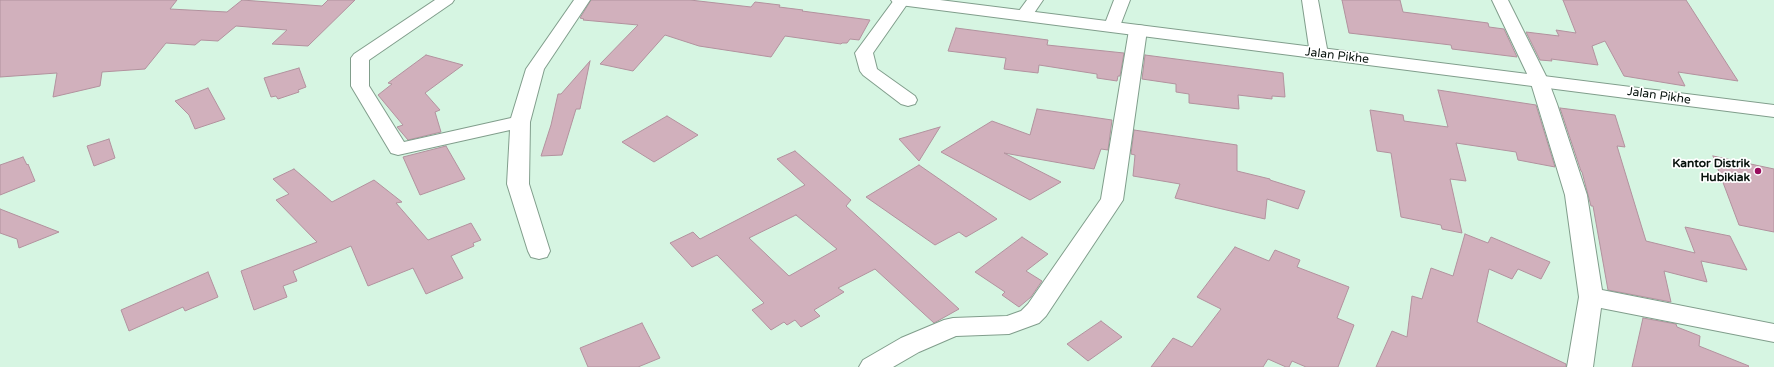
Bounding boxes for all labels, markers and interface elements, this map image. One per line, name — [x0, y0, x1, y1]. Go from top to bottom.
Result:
street label: Jalan Pikhe — [1304, 45, 1370, 67]
street label: Jalan Pikhe — [1626, 84, 1692, 108]
place label: Kantor Distrik Hubikiak — [1672, 157, 1750, 185]
marker: Kantor Distrik Hubikiak — [1753, 166, 1763, 176]

